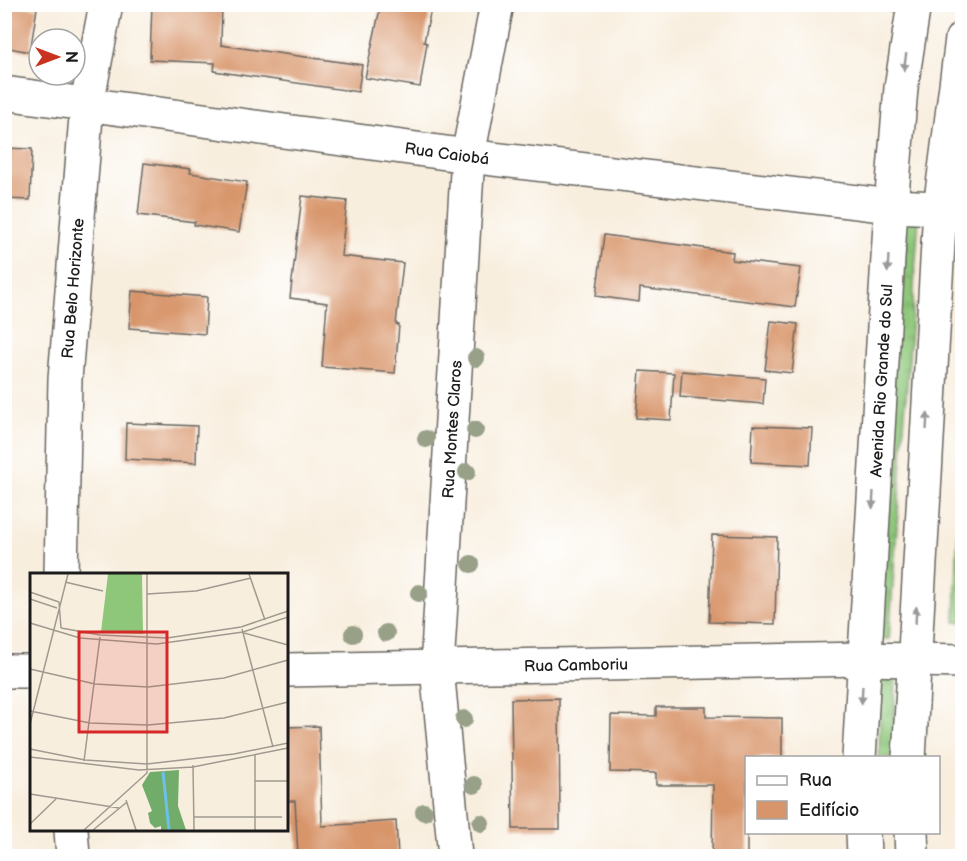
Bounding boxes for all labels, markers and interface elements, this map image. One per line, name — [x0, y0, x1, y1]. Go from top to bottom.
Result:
north arrow — [27, 27, 87, 87]
text: N — [61, 51, 80, 63]
one-way arrow — [900, 53, 909, 72]
street label: Rua Caiobá — [403, 139, 490, 169]
street label: Rua Belo Horizonte — [59, 217, 89, 359]
one-way arrow — [883, 254, 893, 273]
street label: Avenida Rio Grande do Sul — [867, 284, 897, 478]
street label: Rua Montes Claros — [439, 360, 467, 499]
one-way arrow — [923, 411, 932, 430]
one-way arrow — [868, 491, 878, 510]
inset map — [30, 573, 288, 831]
one-way arrow — [911, 606, 920, 625]
street label: Rua Camboriu — [524, 655, 628, 676]
one-way arrow — [858, 686, 867, 705]
legend — [745, 756, 940, 834]
text: Rua — [799, 770, 832, 791]
text: Edifício — [799, 800, 859, 821]

